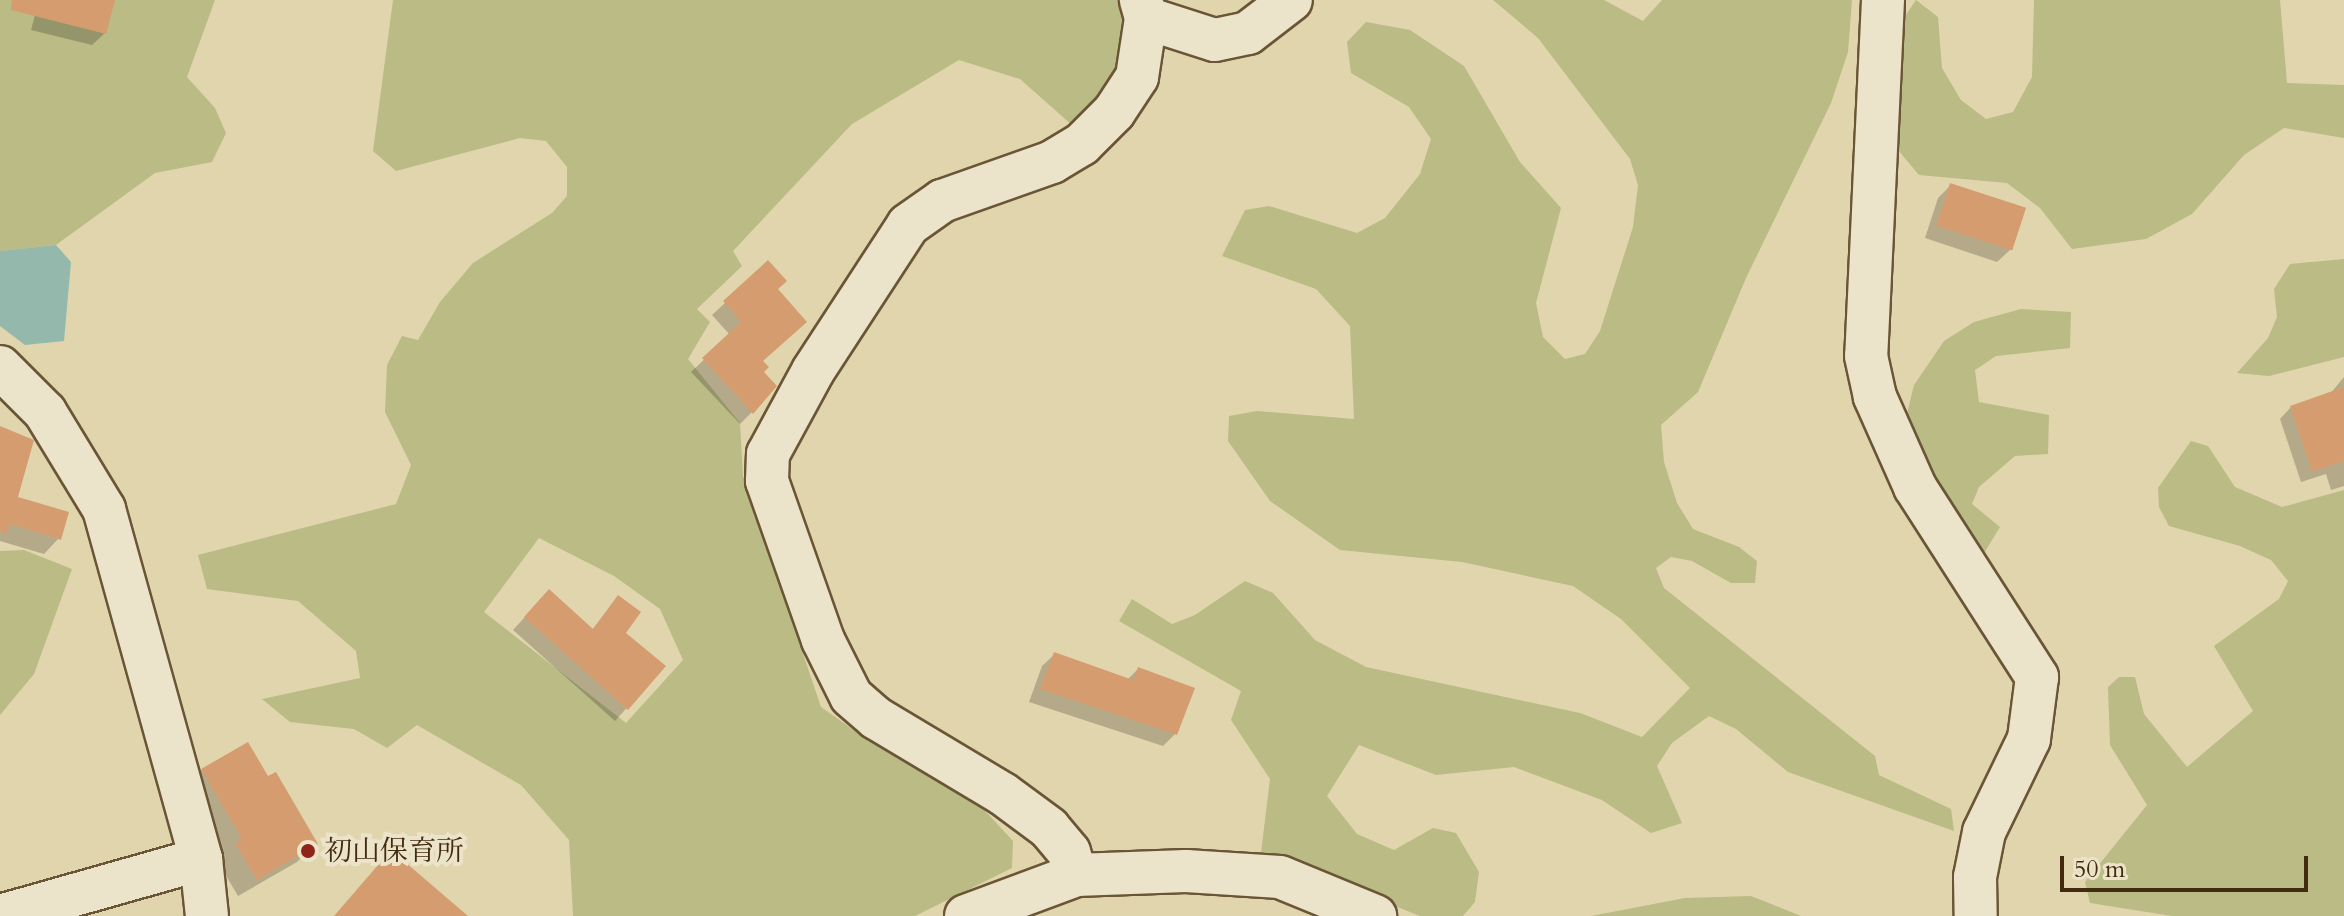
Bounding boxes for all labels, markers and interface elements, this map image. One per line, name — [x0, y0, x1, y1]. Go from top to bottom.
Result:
place label: 初山保育所 — [324, 834, 464, 868]
scale bar — [2064, 840, 2312, 890]
marker: 初山保育所 — [299, 842, 317, 860]
text: 50 m — [2074, 853, 2125, 886]

